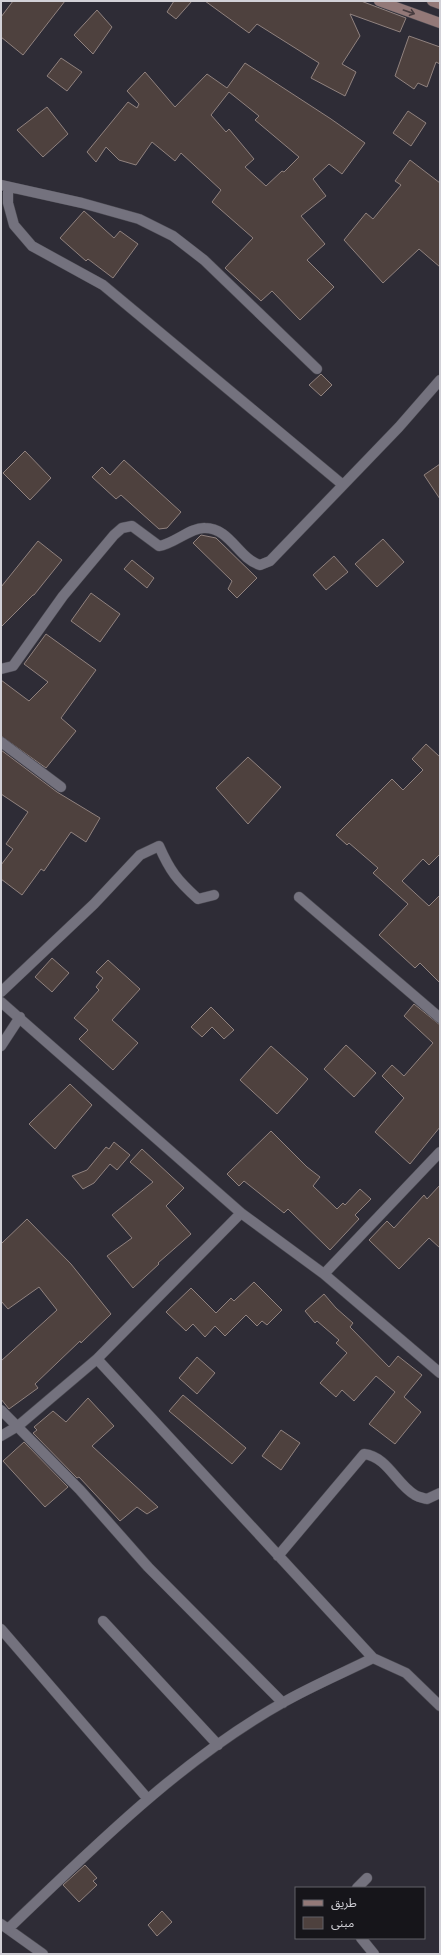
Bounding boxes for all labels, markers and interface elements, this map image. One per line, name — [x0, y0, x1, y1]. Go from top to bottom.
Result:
one-way arrow — [403, 8, 415, 16]
legend — [295, 1887, 425, 1939]
text: طريق — [331, 1895, 357, 1911]
text: مبنى — [331, 1915, 354, 1930]

